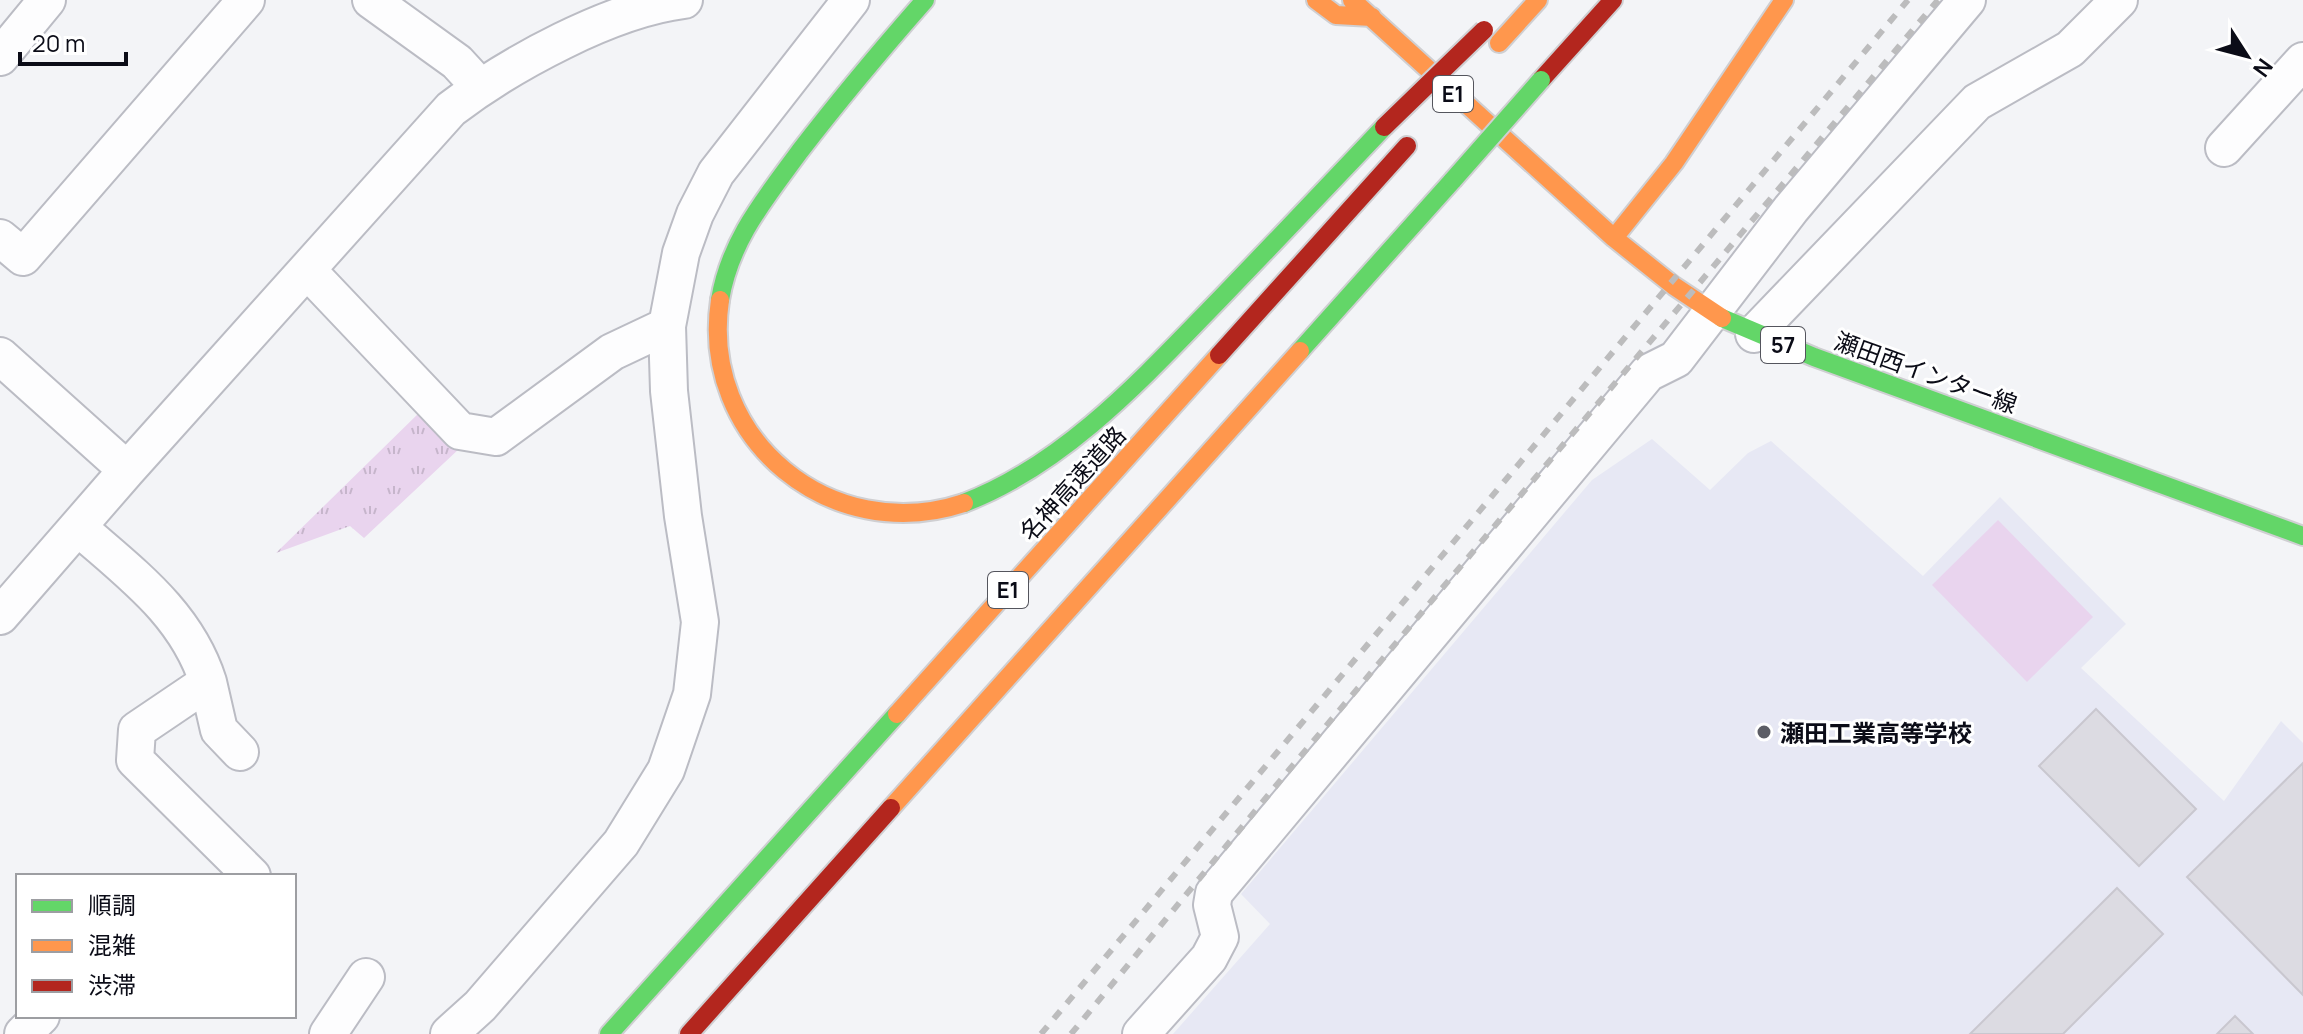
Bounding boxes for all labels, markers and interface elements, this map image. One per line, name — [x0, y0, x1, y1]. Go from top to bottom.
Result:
scale bar — [20, 16, 126, 66]
north arrow — [2207, 16, 2287, 96]
text: 20 m — [32, 26, 85, 59]
text: N — [2246, 53, 2280, 83]
road number: E1 — [1433, 76, 1473, 112]
street label: 瀬田西インター線 — [1830, 324, 2022, 420]
road number: 57 — [1761, 327, 1805, 363]
street label: 名神高速道路 — [1012, 418, 1132, 548]
road number: E1 — [988, 572, 1028, 608]
place label: 瀬田工業高等学校 — [1780, 716, 1972, 749]
marker: 瀬田工業高等学校 — [1755, 723, 1773, 741]
legend — [16, 874, 296, 1018]
text: 順調 — [88, 888, 136, 921]
text: 混雑 — [88, 928, 136, 961]
text: 渋滞 — [88, 968, 136, 1001]

